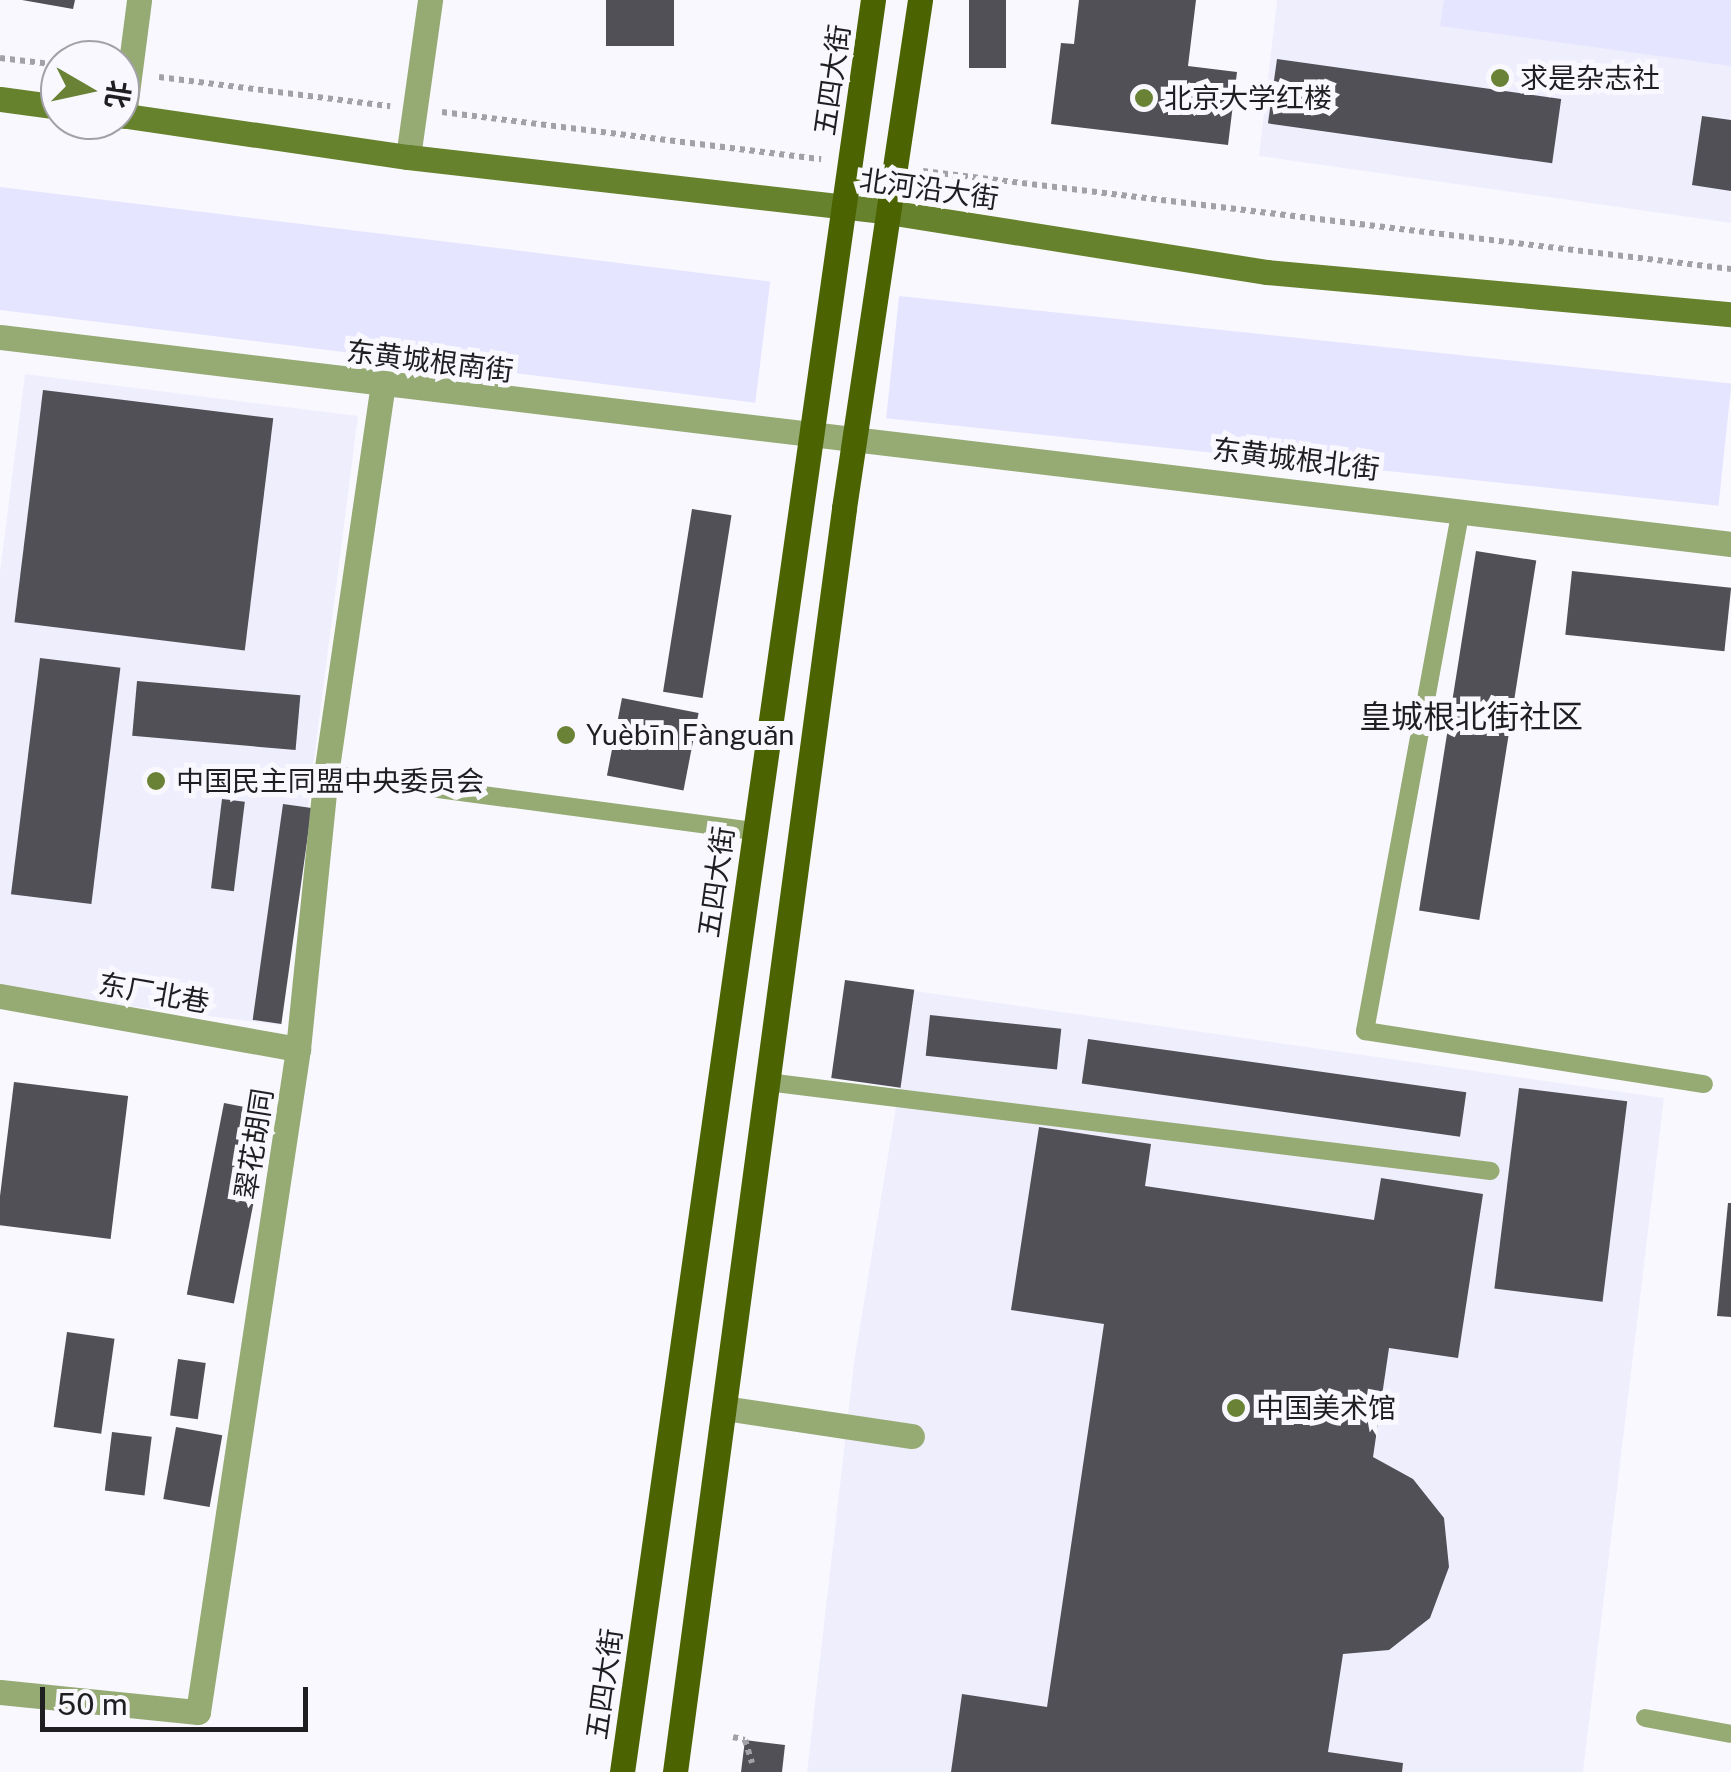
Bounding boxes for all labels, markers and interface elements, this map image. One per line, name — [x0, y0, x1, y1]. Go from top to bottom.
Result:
street label: 五四大街 — [808, 22, 856, 138]
north arrow — [40, 40, 140, 140]
place label: 求是杂志社 — [1520, 61, 1660, 95]
marker: 求是杂志社 — [1489, 67, 1511, 89]
text: 北 — [100, 78, 137, 111]
place label: 北京大学红楼 — [1164, 81, 1332, 115]
marker: 北京大学红楼 — [1133, 87, 1155, 109]
street label: 北河沿大街 — [857, 163, 1001, 215]
street label: 东黄城根南街 — [345, 334, 515, 388]
street label: 东黄城根北街 — [1211, 432, 1381, 486]
district label: 皇城根北街社区 — [1359, 698, 1583, 736]
place label: Yuèbīn Fànguǎn — [586, 718, 795, 752]
marker: Yuèbīn Fànguǎn — [555, 724, 577, 746]
place label: 中国民主同盟中央委员会 — [176, 764, 484, 798]
marker: 中国民主同盟中央委员会 — [145, 770, 167, 792]
street label: 五四大街 — [692, 824, 740, 940]
street label: 东厂北巷 — [96, 967, 212, 1019]
street label: 翠花胡同 — [229, 1086, 279, 1202]
place label: 中国美术馆 — [1256, 1391, 1396, 1425]
marker: 中国美术馆 — [1225, 1397, 1247, 1419]
street label: 五四大街 — [580, 1626, 628, 1742]
scale bar — [45, 1667, 312, 1729]
text: 50 m — [57, 1686, 128, 1722]

